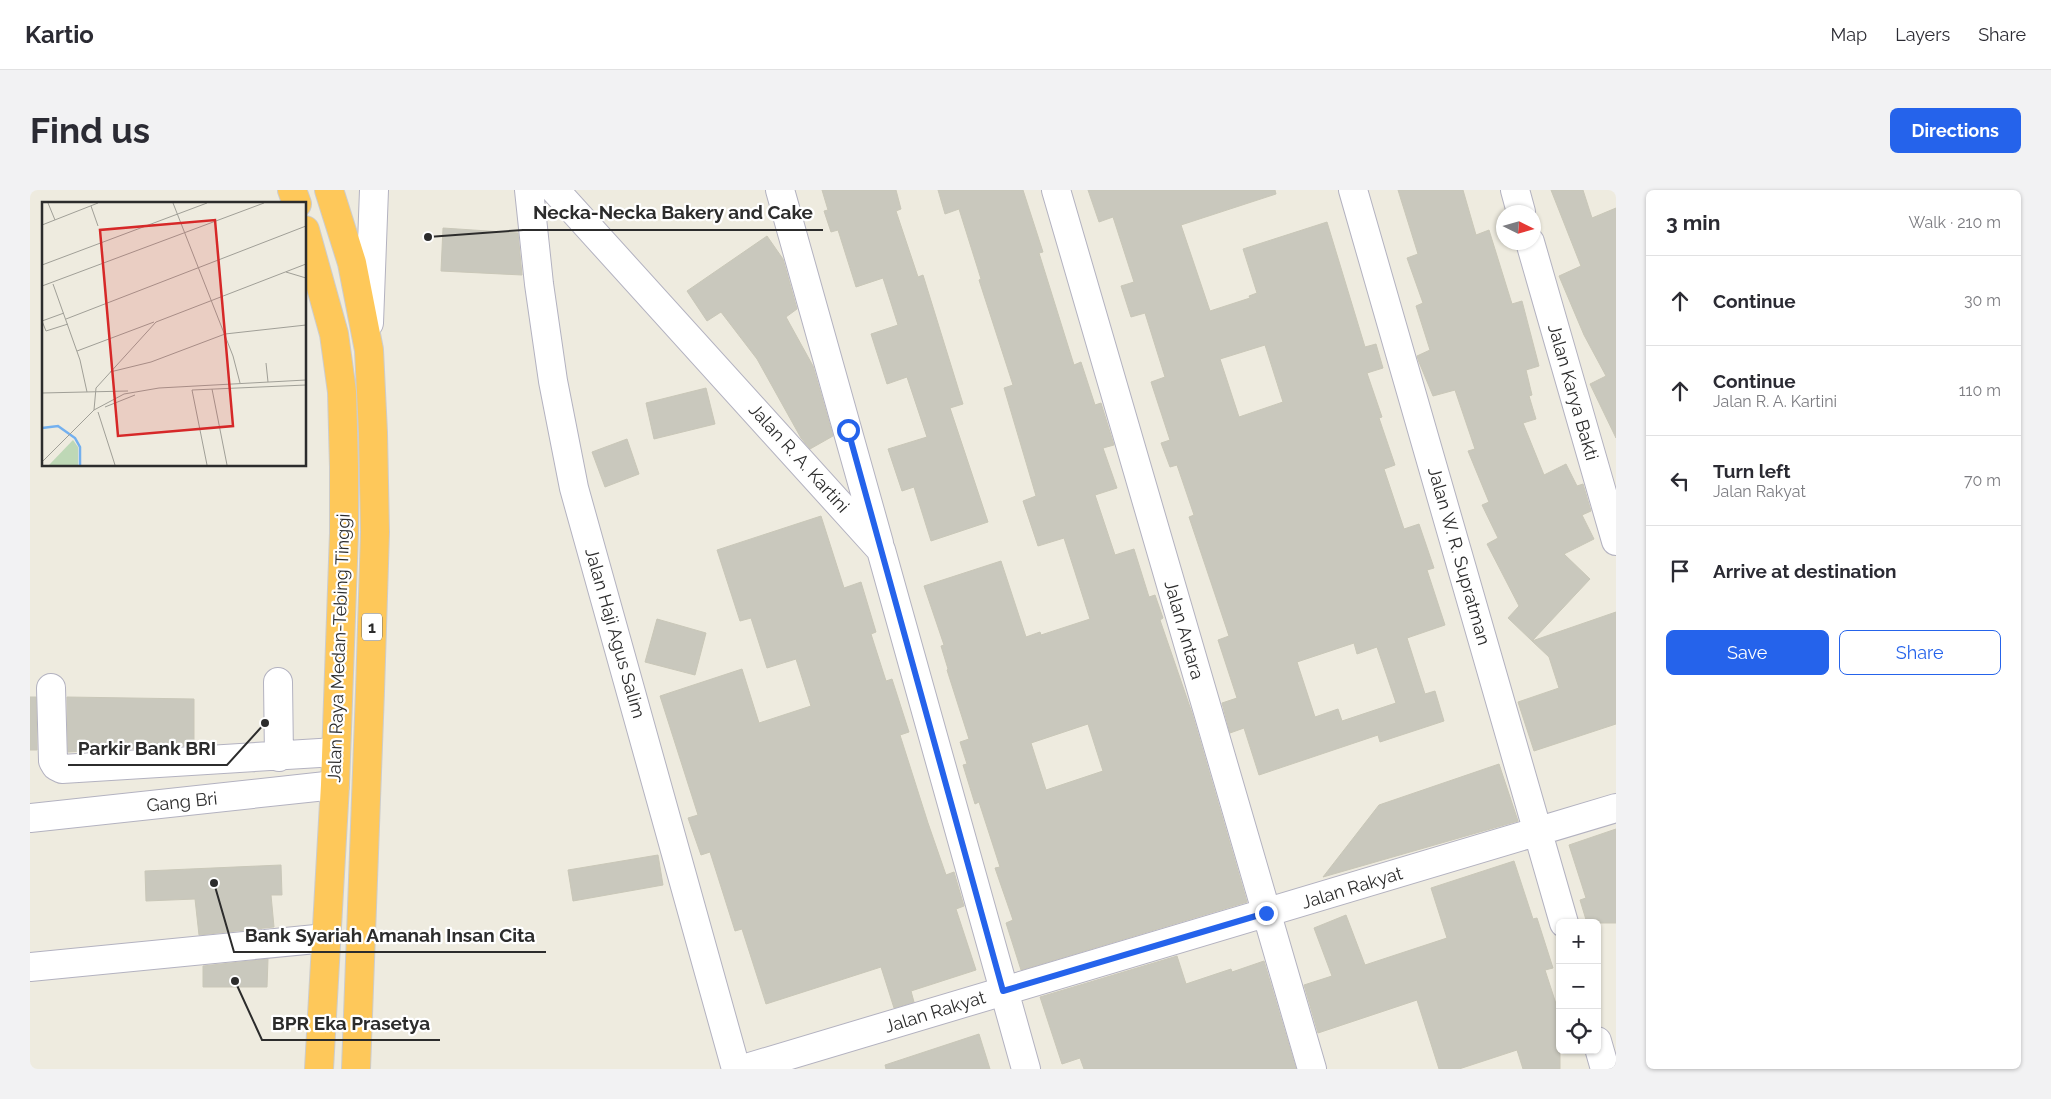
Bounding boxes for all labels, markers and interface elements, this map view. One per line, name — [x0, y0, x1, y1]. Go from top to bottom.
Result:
text: Kartio — [25, 20, 94, 49]
text: Map — [1831, 24, 1867, 45]
text: Layers — [1895, 24, 1950, 45]
text: Share — [1978, 24, 2026, 45]
button: Directions — [1890, 108, 2021, 153]
text: Find us — [30, 110, 150, 151]
callout: Necka-Necka Bakery and Cake — [523, 196, 823, 230]
text: Necka-Necka Bakery and Cake — [533, 201, 813, 223]
inset map — [42, 202, 306, 466]
north arrow — [1496, 205, 1541, 250]
text: 3 min — [1666, 210, 1720, 235]
text: Walk · 210 m — [1909, 213, 2001, 232]
icon: ahead — [1666, 287, 1694, 315]
text: Continue — [1713, 290, 1796, 312]
text: 30 m — [1964, 291, 2001, 310]
street label: Jalan Karya Bakti — [1544, 321, 1603, 463]
text: Continue — [1713, 370, 1796, 392]
icon: ahead — [1666, 377, 1694, 405]
text: 110 m — [1959, 381, 2001, 400]
text: Jalan R. A. Kartini — [1713, 392, 1837, 411]
street label: Jalan R. A. Kartini — [745, 399, 854, 517]
route start — [837, 419, 860, 442]
text: Turn left — [1713, 460, 1790, 482]
street label: Jalan W. R. Supratman — [1424, 464, 1495, 647]
icon: left — [1666, 467, 1694, 495]
text: 70 m — [1964, 471, 2001, 490]
text: Jalan Rakyat — [1713, 482, 1806, 501]
street label: Jalan Raya Medan-Tebing Tinggi — [323, 513, 354, 783]
street label: Jalan Haji Agus Salim — [581, 545, 650, 720]
icon: arrive — [1666, 557, 1694, 585]
text: Arrive at destination — [1713, 560, 1897, 582]
street label: Jalan Antara — [1160, 578, 1209, 682]
road number: 1 — [362, 614, 382, 641]
button: Save — [1666, 630, 1829, 675]
button: Share — [1839, 630, 2001, 675]
callout: Parkir Bank BRI — [68, 731, 227, 765]
text: Parkir Bank BRI — [78, 737, 216, 759]
street label: Gang Bri — [145, 787, 218, 816]
street label: Jalan Rakyat — [1299, 862, 1405, 913]
route end — [1255, 902, 1278, 925]
callout: Bank Syariah Amanah Insan Cita — [234, 918, 546, 952]
map controls — [1556, 919, 1601, 1054]
button: + — [1556, 919, 1601, 964]
text: Bank Syariah Amanah Insan Cita — [245, 924, 535, 946]
button: − — [1556, 964, 1601, 1009]
street label: Jalan Rakyat — [882, 986, 988, 1037]
callout: BPR Eka Prasetya — [262, 1006, 440, 1040]
button: locate — [1556, 1009, 1601, 1054]
text: BPR Eka Prasetya — [272, 1012, 430, 1034]

